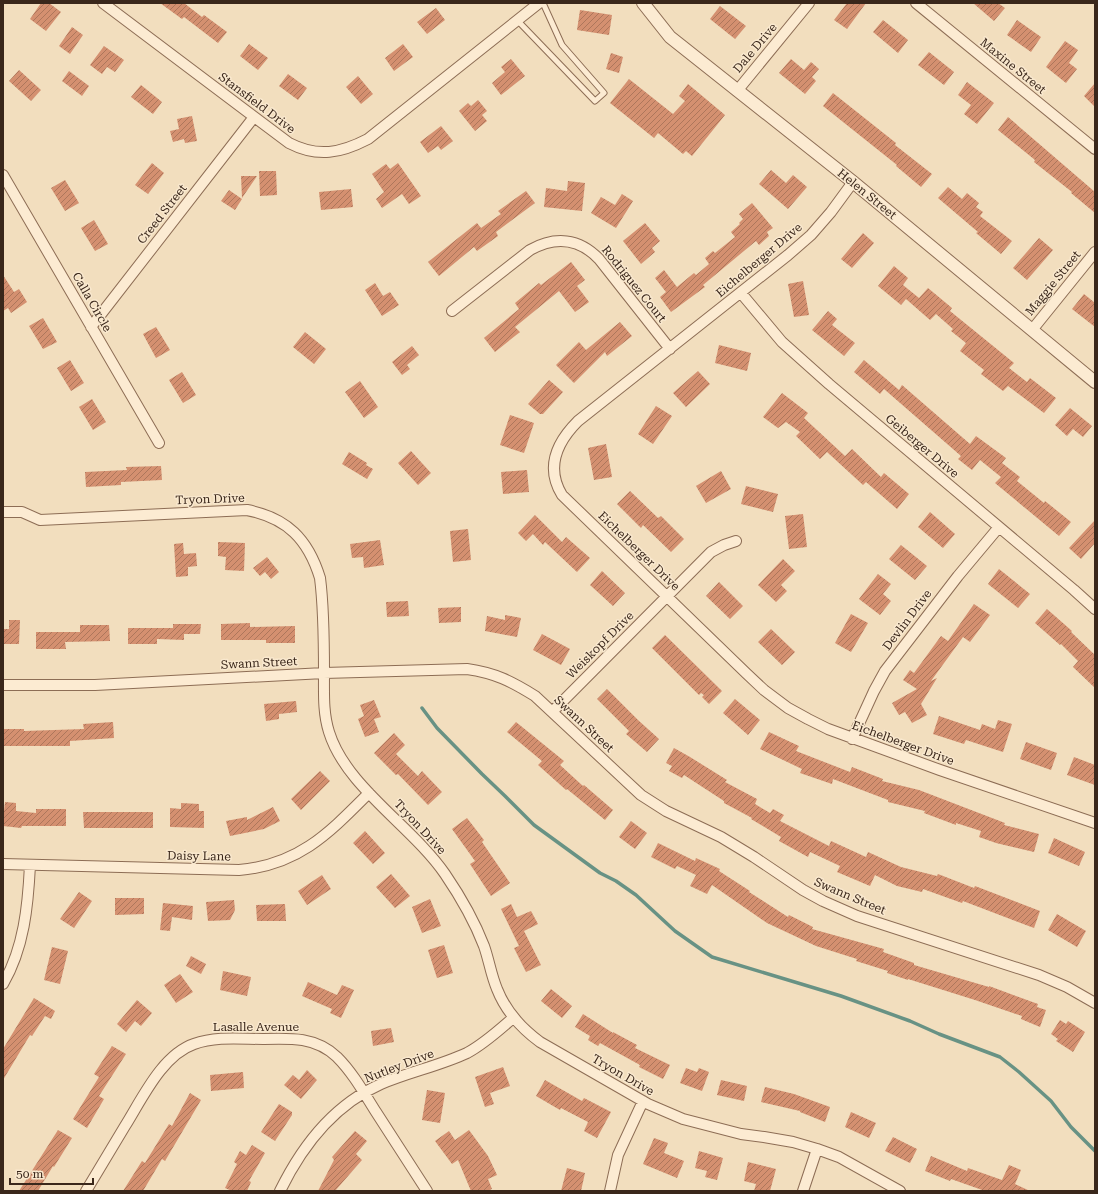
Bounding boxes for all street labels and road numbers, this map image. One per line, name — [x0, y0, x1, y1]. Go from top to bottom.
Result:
street label: Dale Drive — [730, 20, 780, 76]
street label: Maxine Street — [977, 35, 1049, 97]
street label: Stansfield Drive — [216, 70, 298, 137]
street label: Helen Street — [835, 166, 900, 222]
street label: Creed Street — [134, 181, 190, 247]
street label: Eichelberger Drive — [713, 220, 805, 300]
street label: Rodriguez Court — [599, 243, 670, 326]
street label: Maggie Street — [1023, 247, 1084, 318]
street label: Calla Circle — [69, 270, 115, 335]
street label: Geiberger Drive — [882, 411, 962, 481]
street label: Tryon Drive — [175, 491, 245, 507]
street label: Eichelberger Drive — [595, 509, 683, 594]
street label: Devlin Drive — [880, 587, 935, 653]
street label: Weiskopf Drive — [564, 608, 637, 681]
street label: Swann Street — [220, 654, 298, 672]
street label: Swann Street — [551, 693, 617, 756]
street label: Eichelberger Drive — [850, 718, 956, 768]
street label: Tryon Drive — [391, 797, 449, 857]
street label: Daisy Lane — [167, 848, 231, 864]
street label: Swann Street — [812, 875, 888, 918]
street label: Lasalle Avenue — [213, 1020, 300, 1034]
street label: Nutley Drive — [362, 1046, 436, 1086]
street label: Tryon Drive — [589, 1052, 657, 1099]

